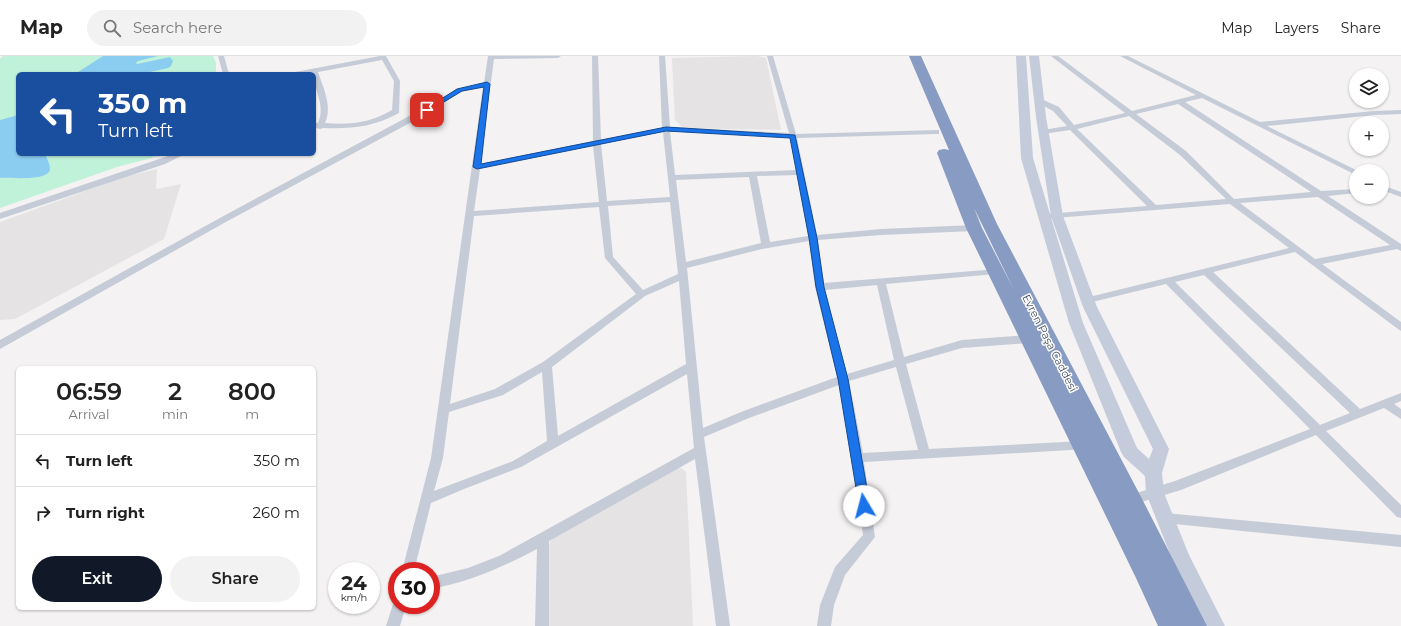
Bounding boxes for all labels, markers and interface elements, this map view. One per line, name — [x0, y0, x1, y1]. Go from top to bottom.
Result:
search box — [87, 10, 367, 46]
text: Map — [20, 16, 63, 39]
icon: search — [101, 17, 123, 39]
text: Search here — [133, 18, 222, 37]
text: Map — [1221, 19, 1252, 37]
text: Layers — [1274, 19, 1319, 37]
text: Share — [1341, 19, 1381, 37]
map controls — [1349, 68, 1389, 204]
button: layers — [1349, 68, 1389, 108]
text: 350 m — [98, 86, 187, 120]
icon: left — [32, 88, 84, 140]
pin — [410, 93, 444, 127]
icon: arrive — [416, 99, 438, 121]
button: + — [1349, 116, 1389, 156]
text: Turn left — [98, 120, 173, 142]
button: − — [1349, 164, 1389, 204]
street label: Evren Paşa Caddesi — [1019, 292, 1081, 394]
text: 06:59 — [56, 377, 122, 406]
text: 2 — [168, 377, 182, 406]
text: 800 — [228, 377, 276, 406]
text: Arrival — [69, 406, 110, 422]
text: min — [162, 406, 188, 422]
text: m — [245, 406, 259, 422]
icon: left — [32, 450, 54, 472]
text: Turn left — [66, 451, 133, 470]
text: 350 m — [253, 451, 300, 470]
position arrow — [843, 485, 885, 527]
icon: right — [32, 502, 54, 524]
text: Turn right — [66, 503, 145, 522]
text: 260 m — [253, 503, 300, 522]
button: Exit — [32, 556, 162, 602]
button: Share — [170, 556, 300, 602]
speed limit sign: 30 — [388, 562, 440, 614]
text: 24 — [341, 571, 367, 595]
text: km/h — [341, 591, 367, 604]

